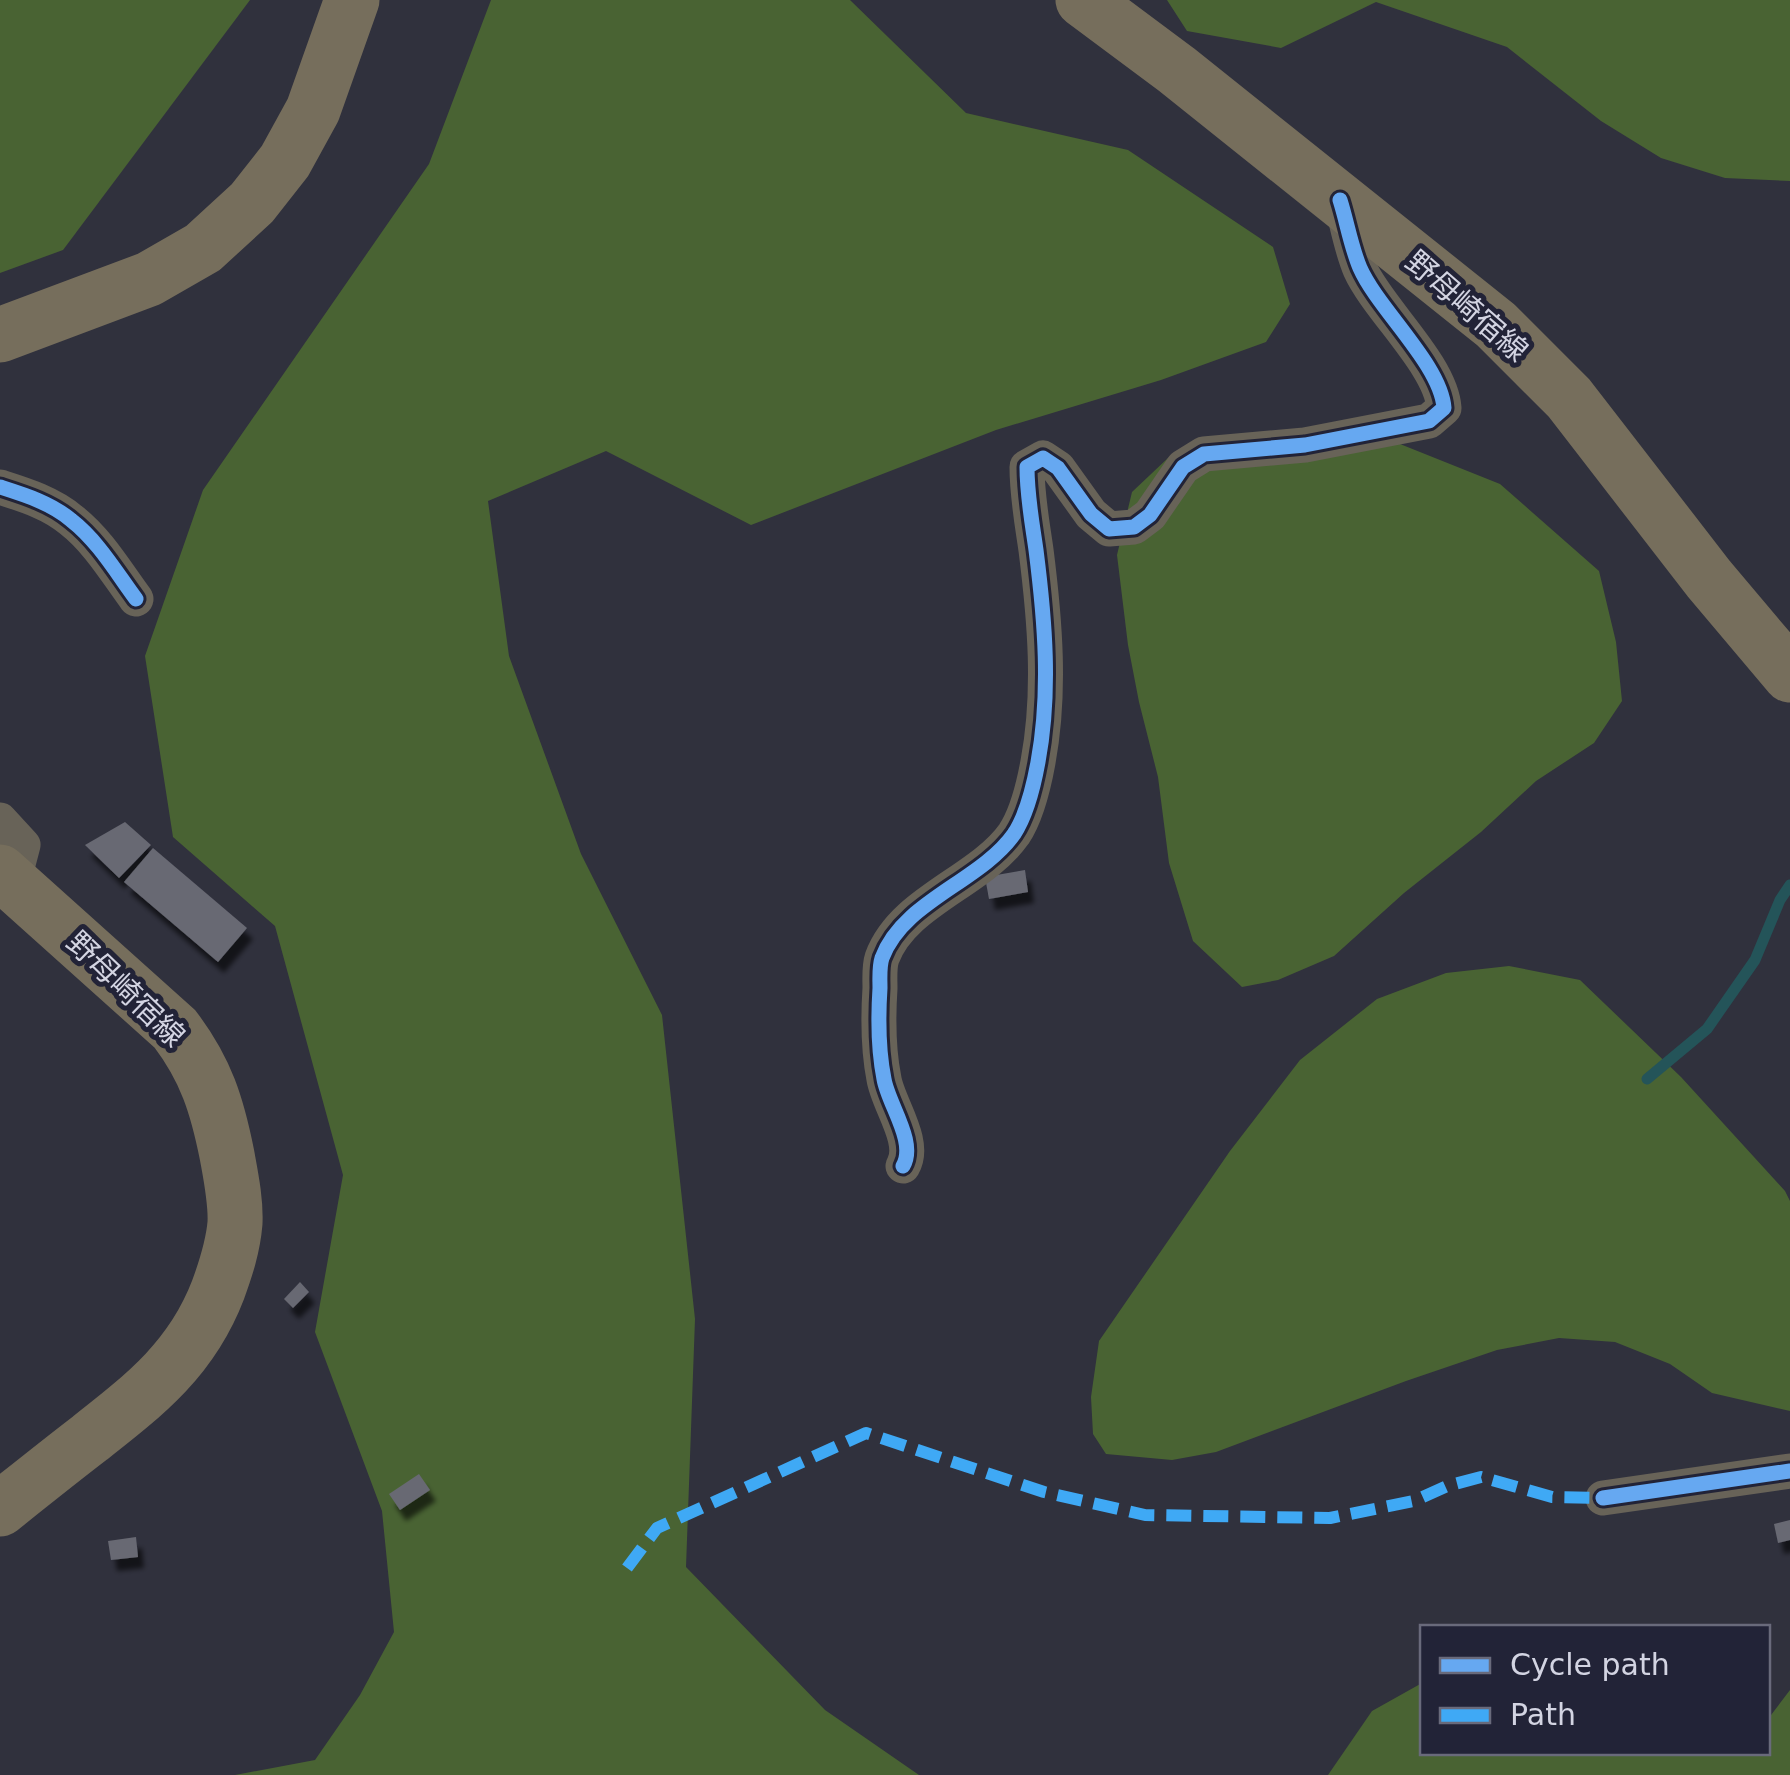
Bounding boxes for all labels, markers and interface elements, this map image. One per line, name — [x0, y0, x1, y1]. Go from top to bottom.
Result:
street label: 野母崎宿線 — [1399, 244, 1535, 368]
street label: 野母崎宿線 — [60, 924, 192, 1054]
legend — [1420, 1625, 1770, 1755]
text: Cycle path — [1510, 1647, 1670, 1682]
text: Path — [1510, 1697, 1576, 1732]

